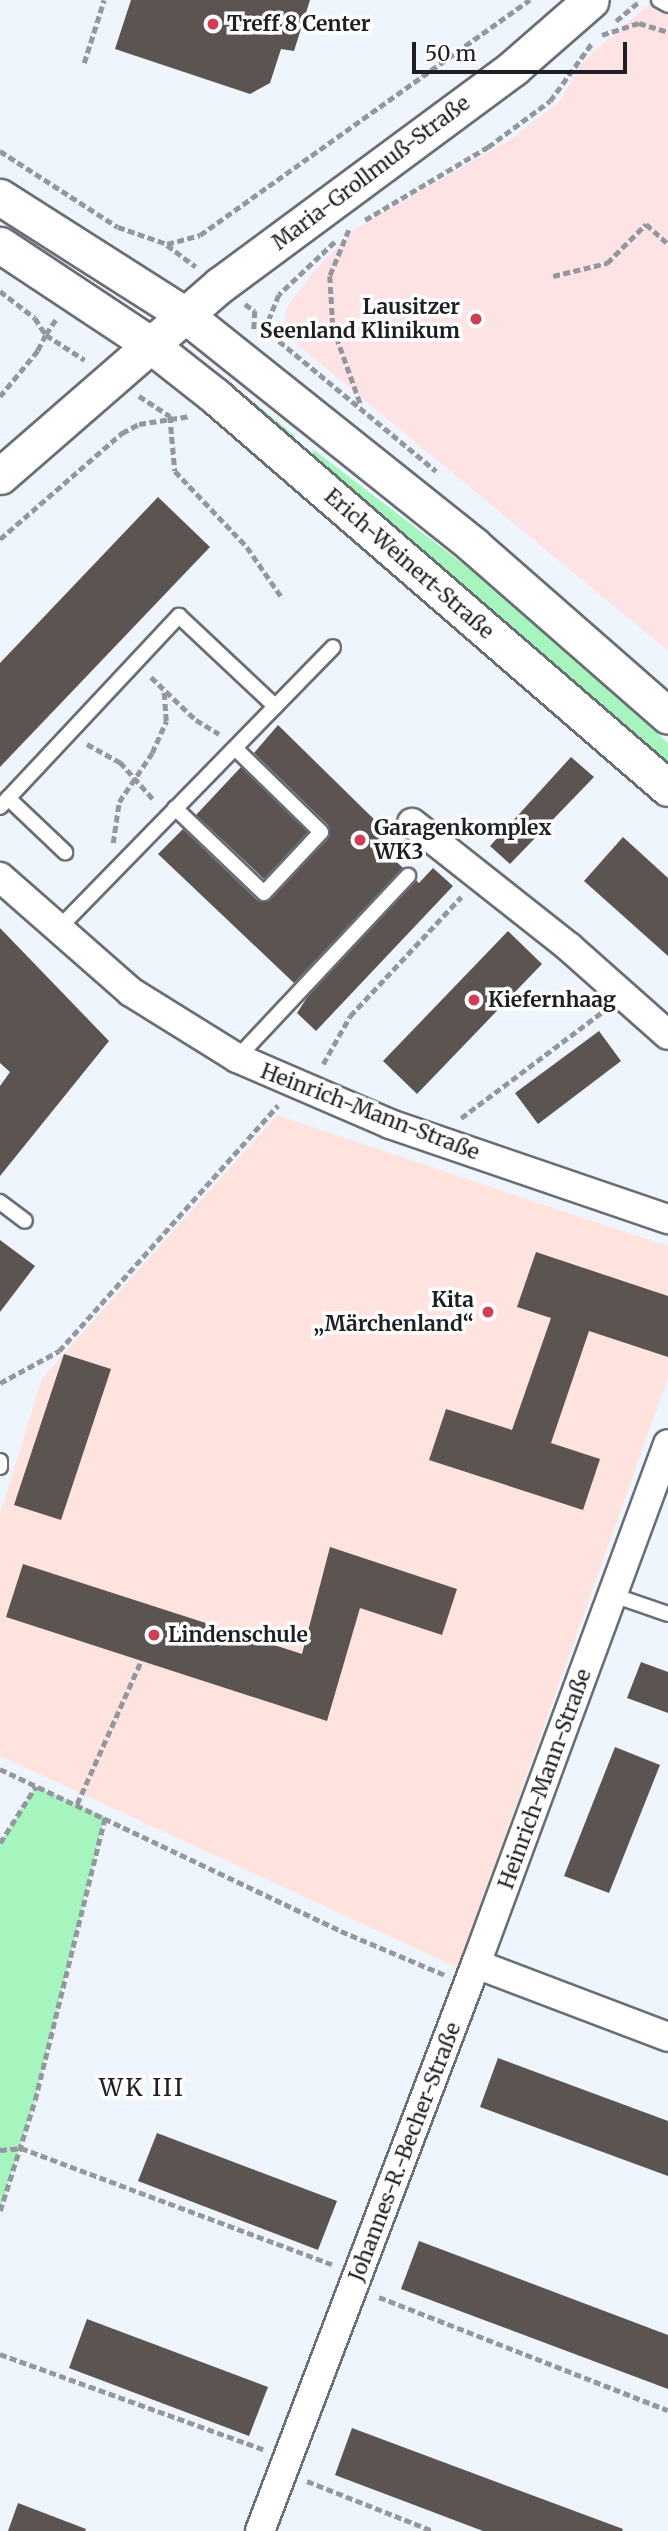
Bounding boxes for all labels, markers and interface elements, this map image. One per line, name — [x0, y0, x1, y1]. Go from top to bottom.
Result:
place label: Treff 8 Center — [227, 11, 370, 37]
marker: Treff 8 Center — [205, 16, 221, 32]
scale bar — [416, 28, 631, 72]
text: 50 m — [425, 40, 476, 67]
street label: Maria-Grollmuß-Straße — [267, 91, 475, 255]
place label: Lausitzer Seenland Klinikum — [260, 294, 460, 344]
marker: Lausitzer Seenland Klinikum — [466, 309, 486, 329]
street label: Erich-Weinert-Straße — [319, 484, 499, 644]
place label: Garagenkomplex WK3 — [374, 815, 551, 865]
marker: Garagenkomplex WK3 — [352, 832, 368, 848]
place label: Kiefernhaag — [488, 987, 616, 1013]
marker: Kiefernhaag — [466, 992, 482, 1008]
street label: Heinrich-Mann-Straße — [257, 1059, 483, 1165]
place label: Kita „Märchenland“ — [313, 1287, 474, 1337]
marker: Kita „Märchenland“ — [480, 1304, 496, 1320]
place label: Lindenschule — [168, 1622, 308, 1648]
marker: Lindenschule — [146, 1627, 162, 1643]
street label: Heinrich-Mann-Straße — [493, 1666, 597, 1892]
street label: Johannes-R.-Becher-Straße — [344, 2019, 466, 2285]
district label: WK III — [100, 2074, 184, 2102]

